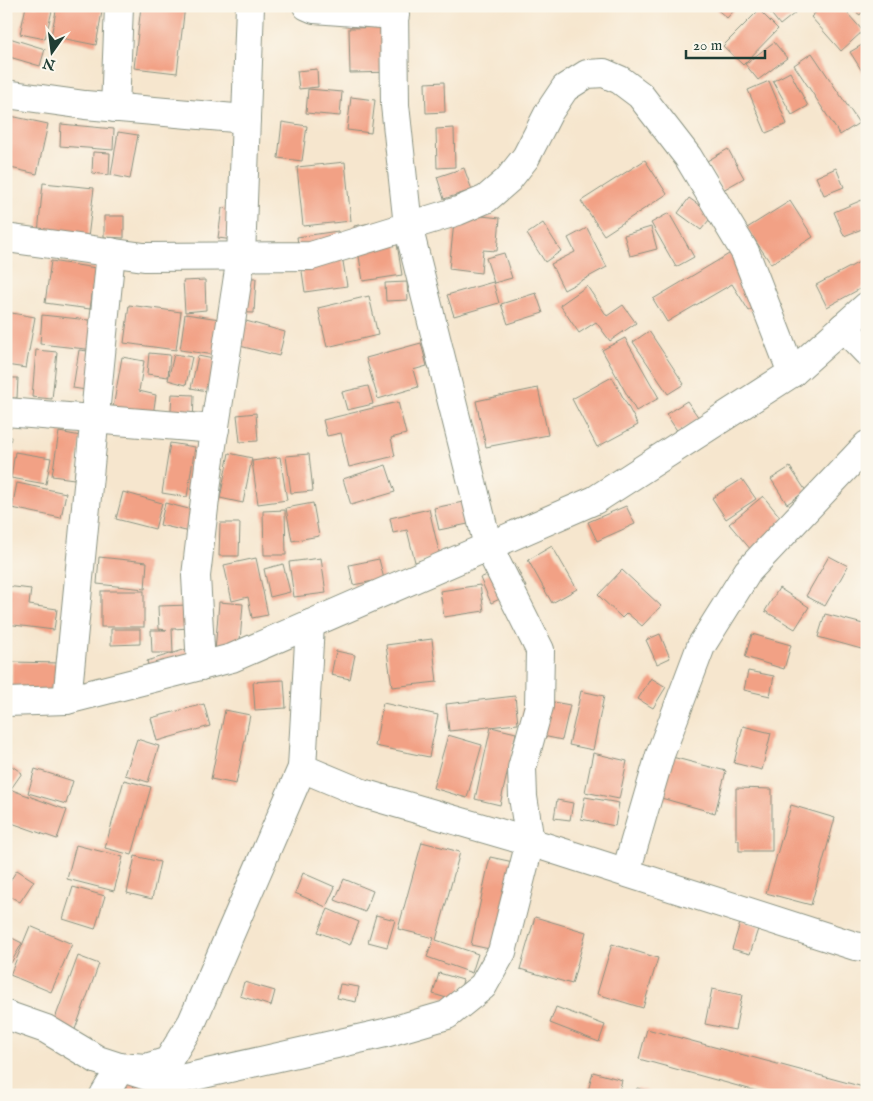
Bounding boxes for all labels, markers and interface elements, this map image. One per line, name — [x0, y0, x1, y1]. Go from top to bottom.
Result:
north arrow — [28, 28, 78, 78]
scale bar — [686, 28, 764, 60]
text: 20 m — [693, 36, 723, 55]
text: N — [41, 53, 58, 74]

